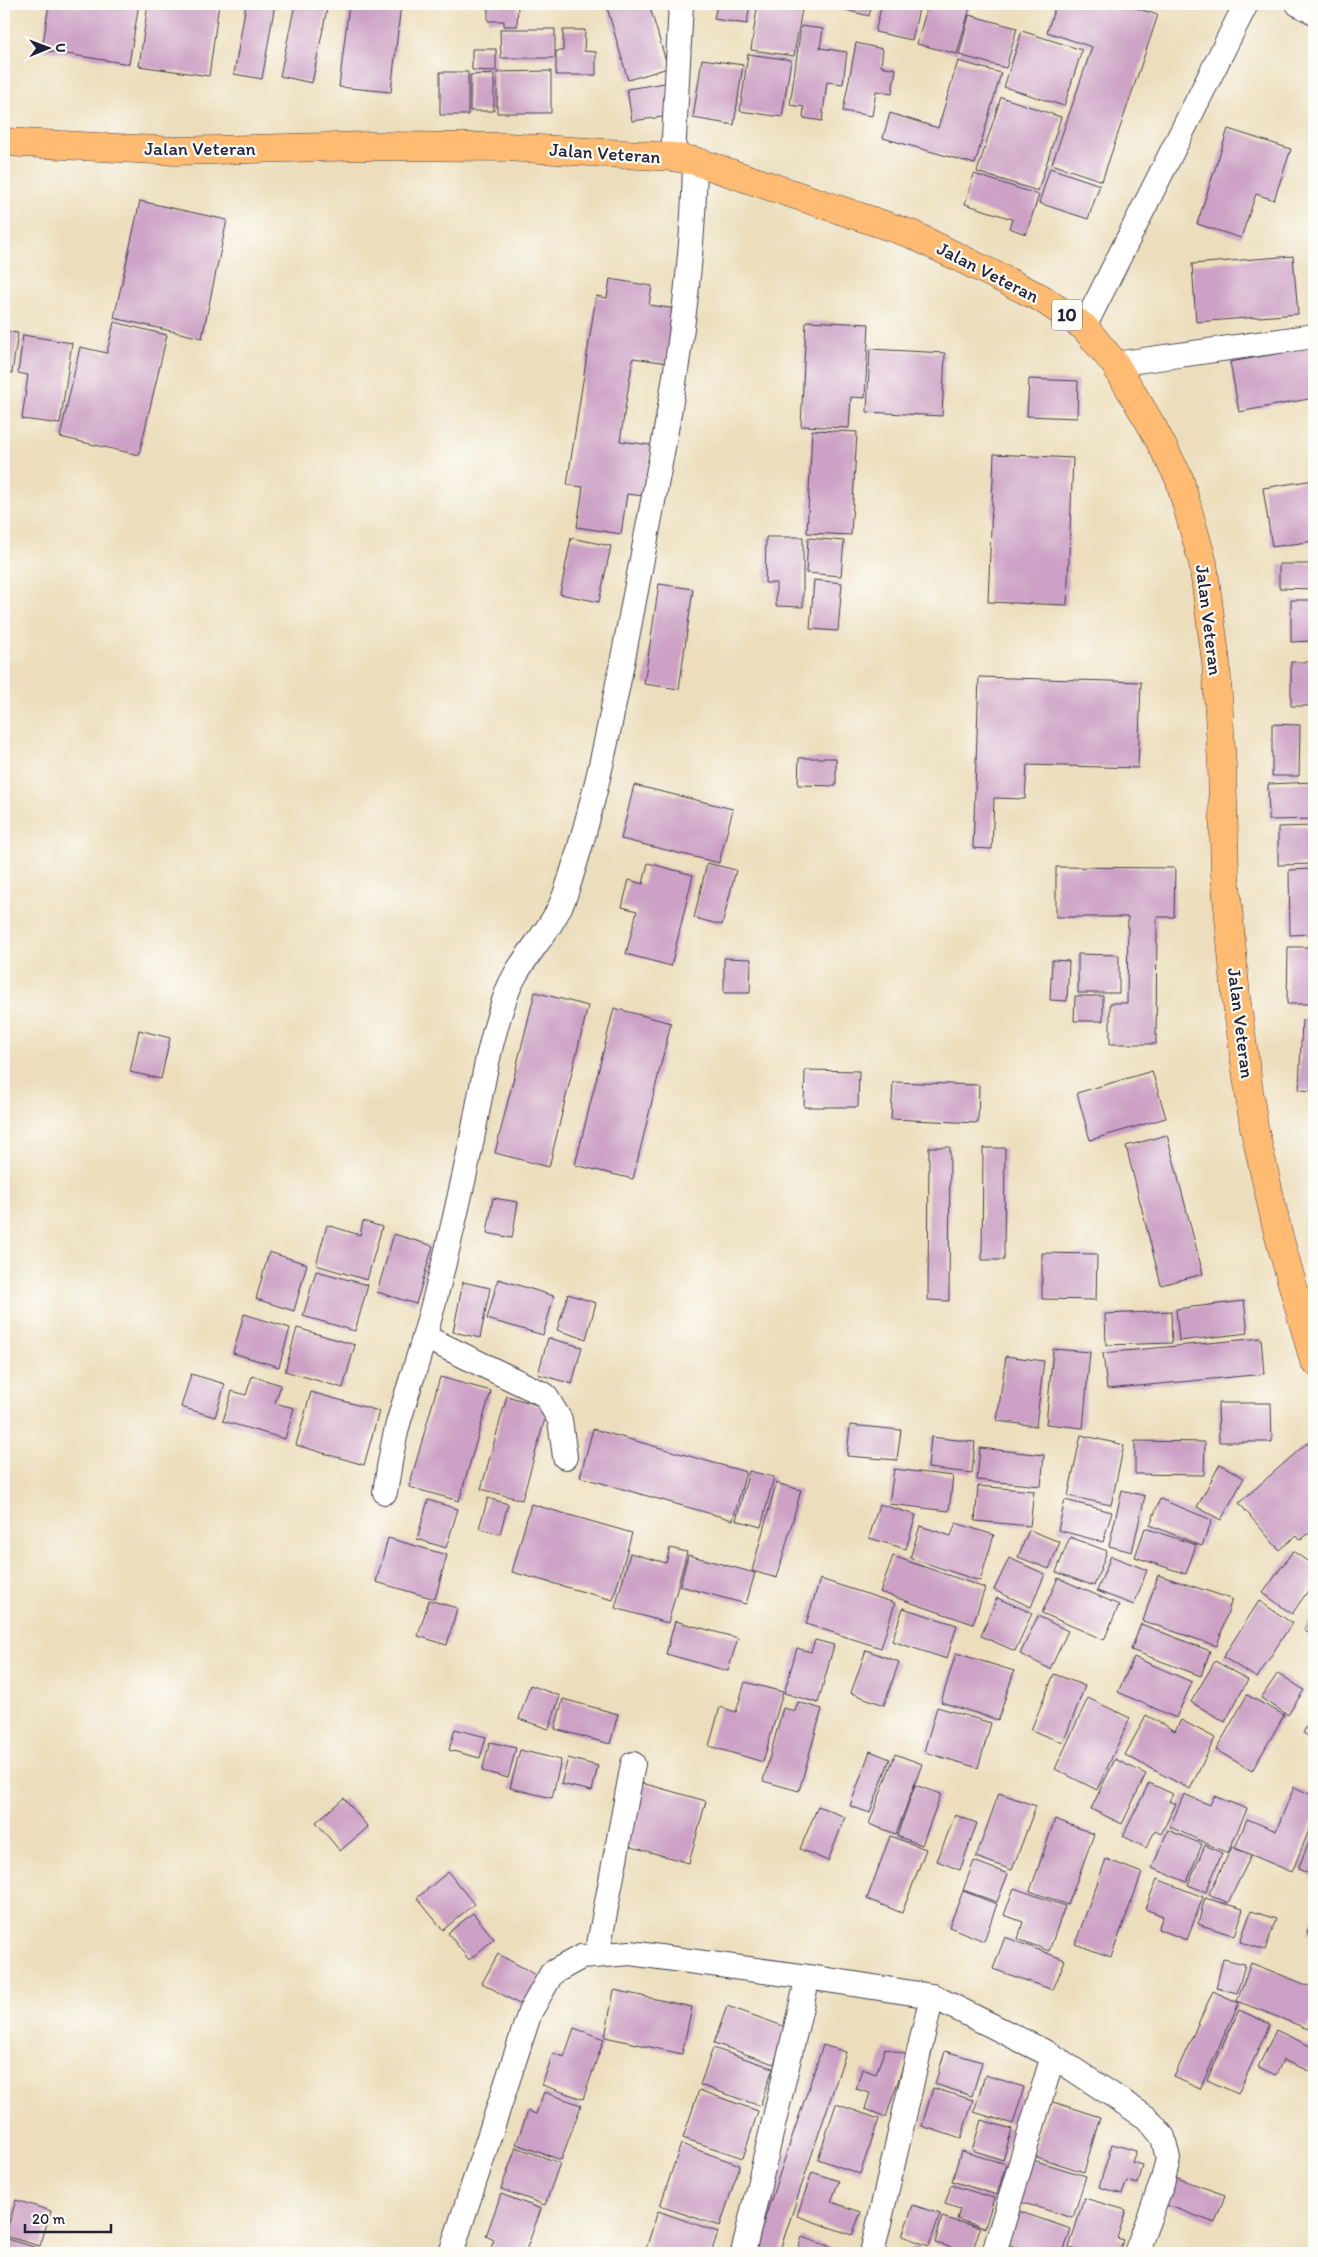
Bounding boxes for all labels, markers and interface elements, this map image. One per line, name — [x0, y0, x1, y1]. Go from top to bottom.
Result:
north arrow — [22, 22, 72, 72]
text: U — [52, 43, 69, 53]
street label: Jalan Veteran — [144, 137, 256, 160]
street label: Jalan Veteran — [549, 138, 661, 168]
street label: Jalan Veteran — [933, 236, 1043, 308]
road number: 10 — [1052, 300, 1082, 330]
street label: Jalan Veteran — [1191, 563, 1227, 677]
street label: Jalan Veteran — [1223, 966, 1259, 1080]
scale bar — [25, 2202, 111, 2234]
text: 20 m — [32, 2210, 66, 2228]

